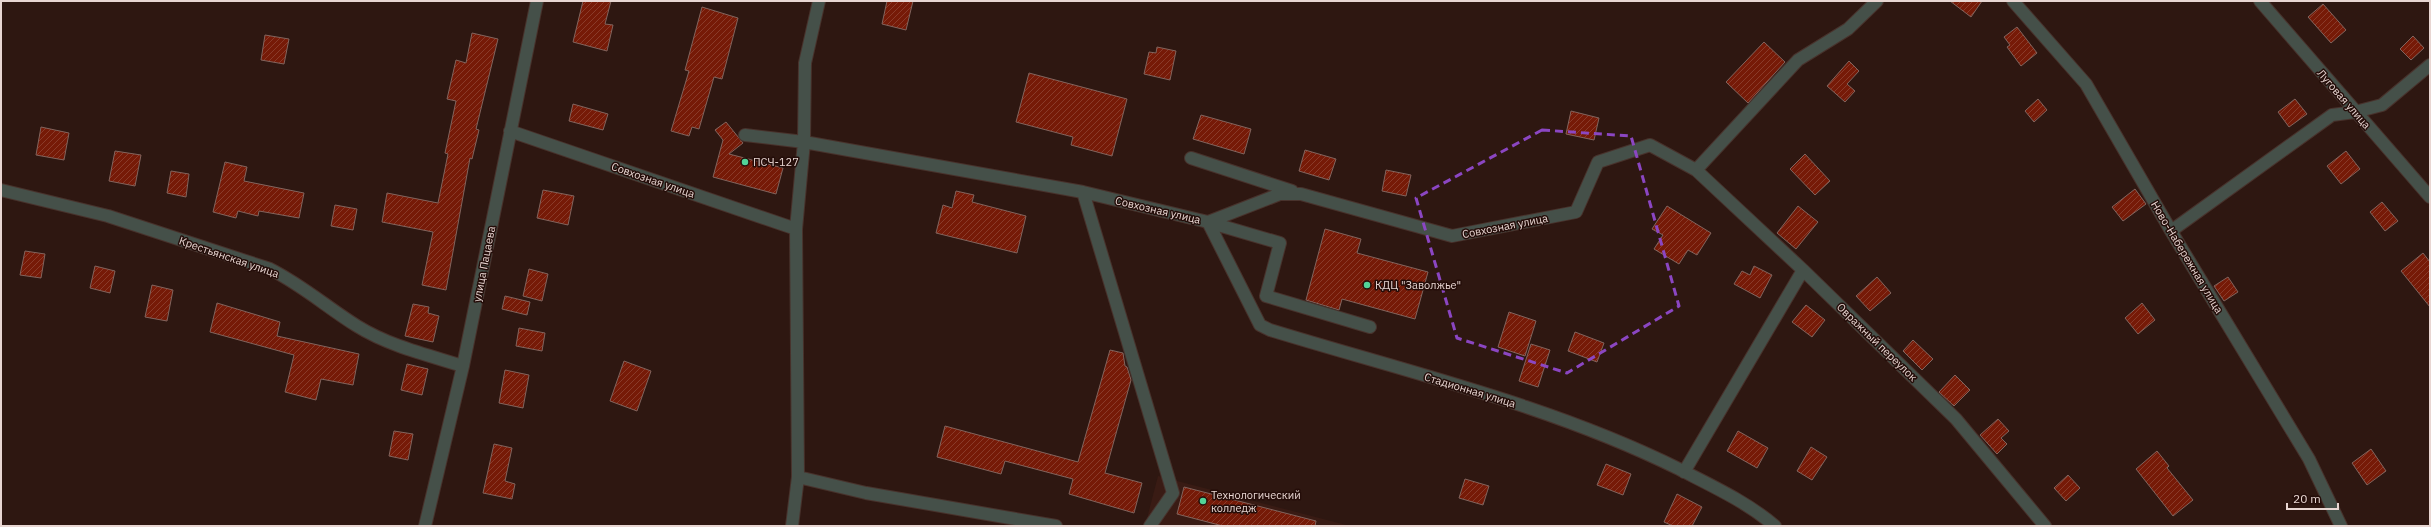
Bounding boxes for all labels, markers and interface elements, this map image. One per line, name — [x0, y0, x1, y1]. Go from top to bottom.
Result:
street label: Луговая улица — [2314, 66, 2374, 132]
place label: ПСЧ-127 — [753, 155, 799, 169]
marker: ПСЧ-127 — [740, 157, 750, 167]
street label: Совхозная улица — [609, 159, 697, 201]
street label: Совхозная улица — [1114, 193, 1202, 227]
street label: Ново-Набережная улица — [2148, 198, 2226, 316]
street label: Совхозная улица — [1461, 211, 1549, 241]
street label: улица Пацаева — [470, 225, 498, 303]
street label: Крестьянская улица — [177, 233, 281, 281]
place label: КДЦ "Заволжье" — [1375, 278, 1461, 292]
marker: КДЦ "Заволжье" — [1362, 280, 1372, 290]
street label: Овражный переулок — [1834, 300, 1920, 384]
street label: Стадионная улица — [1423, 369, 1518, 411]
scale bar — [2287, 485, 2338, 511]
place label: Технологический колледж — [1211, 488, 1301, 515]
text: 20 m — [2293, 491, 2321, 506]
marker: Технологический колледж — [1198, 496, 1208, 506]

